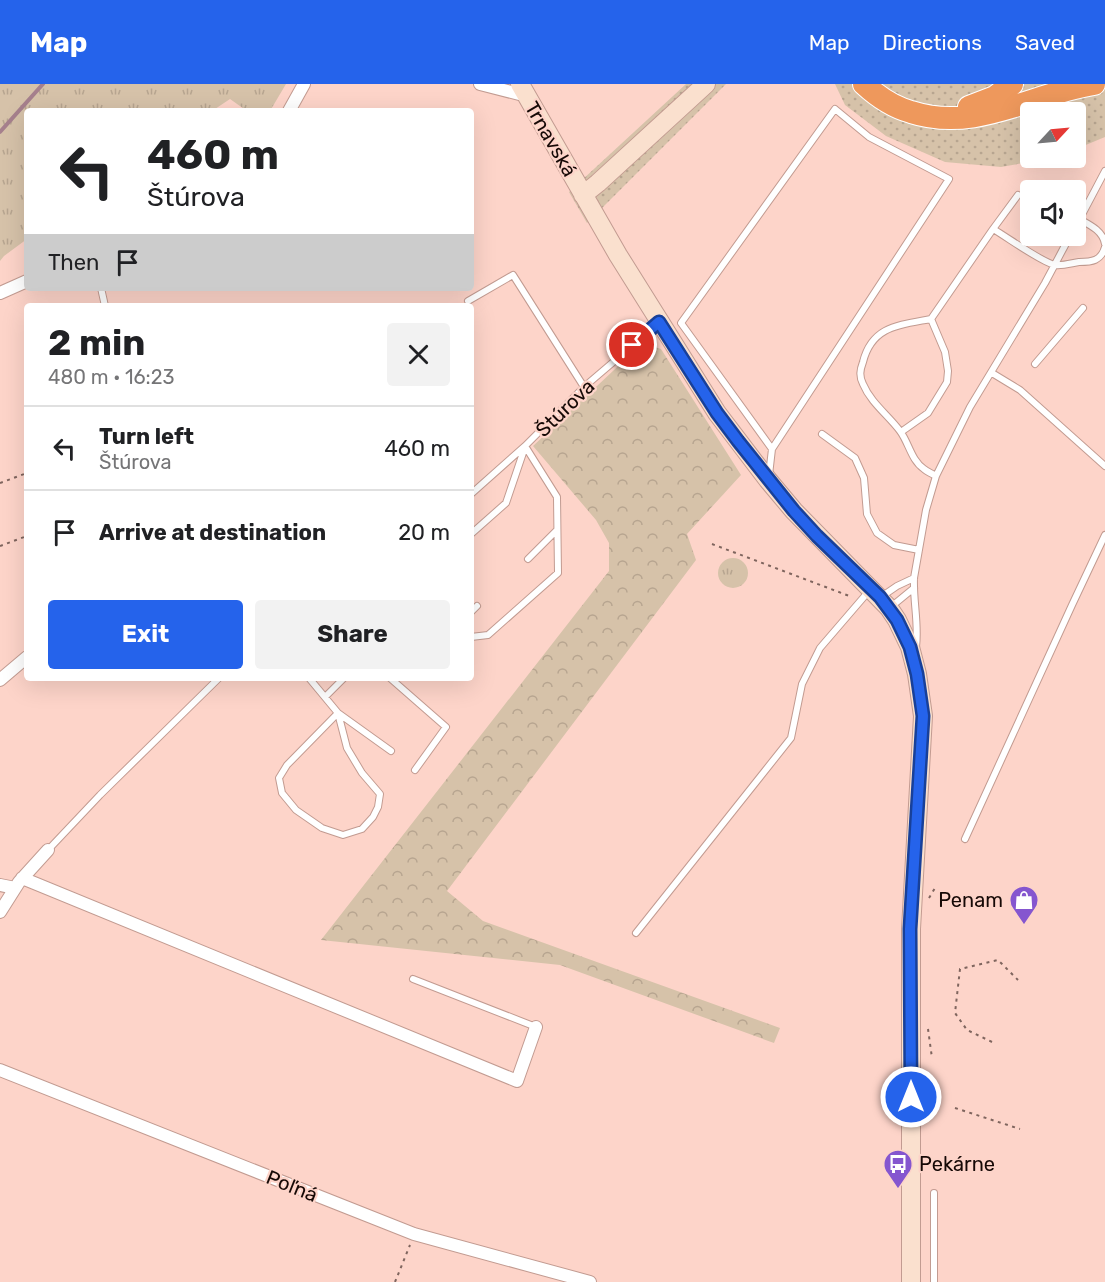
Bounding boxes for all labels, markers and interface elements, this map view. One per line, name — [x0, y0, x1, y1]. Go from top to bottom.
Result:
text: Map — [30, 26, 87, 59]
text: Map — [809, 30, 850, 55]
text: Directions — [883, 30, 982, 55]
text: Saved — [1015, 30, 1075, 55]
street label: Trnavská — [520, 97, 582, 181]
north arrow — [1020, 102, 1086, 168]
map controls — [1020, 102, 1086, 246]
text: 460 m — [147, 130, 279, 180]
icon: left — [48, 132, 126, 210]
button: sound — [1020, 180, 1086, 246]
text: Štúrova — [147, 181, 245, 213]
icon: arrive — [111, 246, 144, 279]
text: Then — [48, 249, 99, 276]
pin — [606, 319, 657, 370]
text: 2 min — [48, 321, 146, 364]
button: close — [387, 323, 450, 386]
icon: arrive — [615, 328, 648, 361]
text: 480 m · 16:23 — [48, 365, 174, 389]
street label: Štúrova — [531, 374, 599, 442]
text: Turn left — [99, 423, 194, 450]
icon: left — [48, 432, 81, 465]
text: 460 m — [384, 435, 450, 462]
text: Štúrova — [99, 450, 172, 474]
icon: arrive — [48, 516, 81, 549]
text: Arrive at destination — [99, 519, 326, 546]
text: 20 m — [398, 519, 450, 546]
button: Exit — [48, 600, 243, 669]
button: Share — [255, 600, 450, 669]
shop icon: Penam — [1008, 884, 1040, 926]
place label: Penam — [938, 888, 1003, 912]
position arrow — [879, 1065, 943, 1129]
bus stop icon: Pekárne — [882, 1148, 914, 1190]
place label: Pekárne — [919, 1152, 995, 1176]
street label: Poľná — [263, 1165, 321, 1207]

